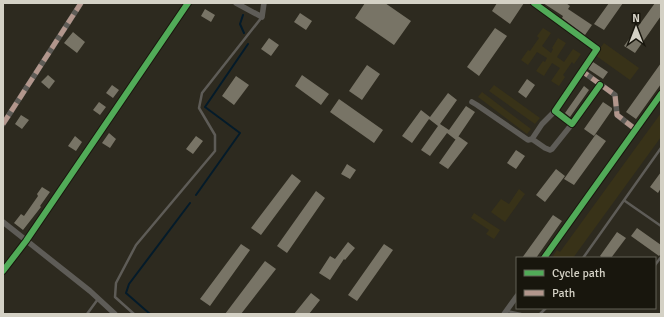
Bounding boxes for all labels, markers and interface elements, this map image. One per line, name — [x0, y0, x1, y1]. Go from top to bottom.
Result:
north arrow — [616, 8, 656, 48]
text: N — [632, 12, 640, 25]
legend — [516, 257, 656, 309]
text: Cycle path — [552, 266, 605, 281]
text: Path — [552, 286, 575, 301]

